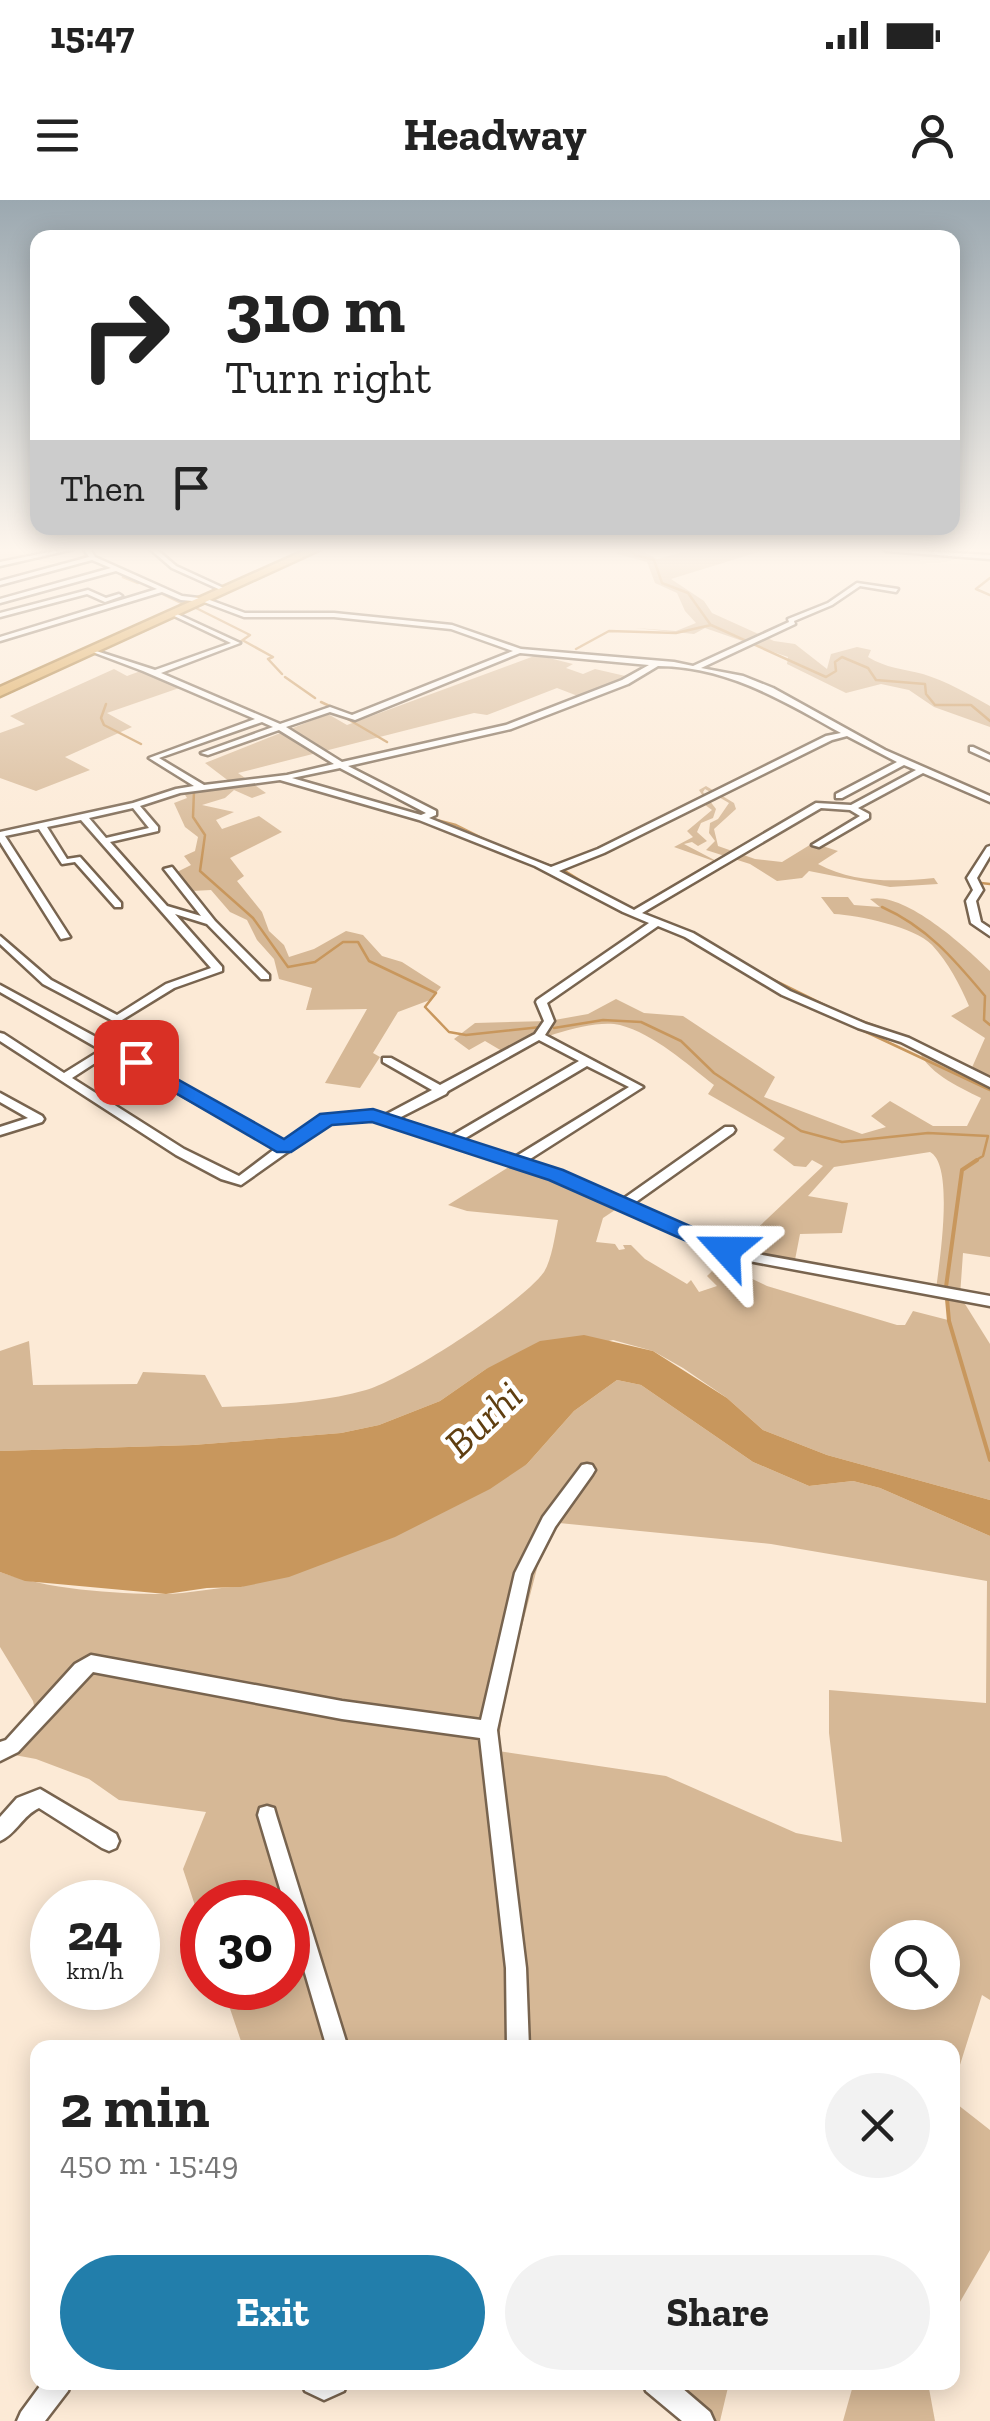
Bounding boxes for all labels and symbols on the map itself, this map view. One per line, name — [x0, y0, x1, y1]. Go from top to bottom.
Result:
pin — [94, 1020, 179, 1105]
position arrow — [674, 1198, 778, 1302]
water label: Burhi — [434, 1371, 532, 1467]
speed limit sign: 30 — [180, 1880, 310, 2010]

